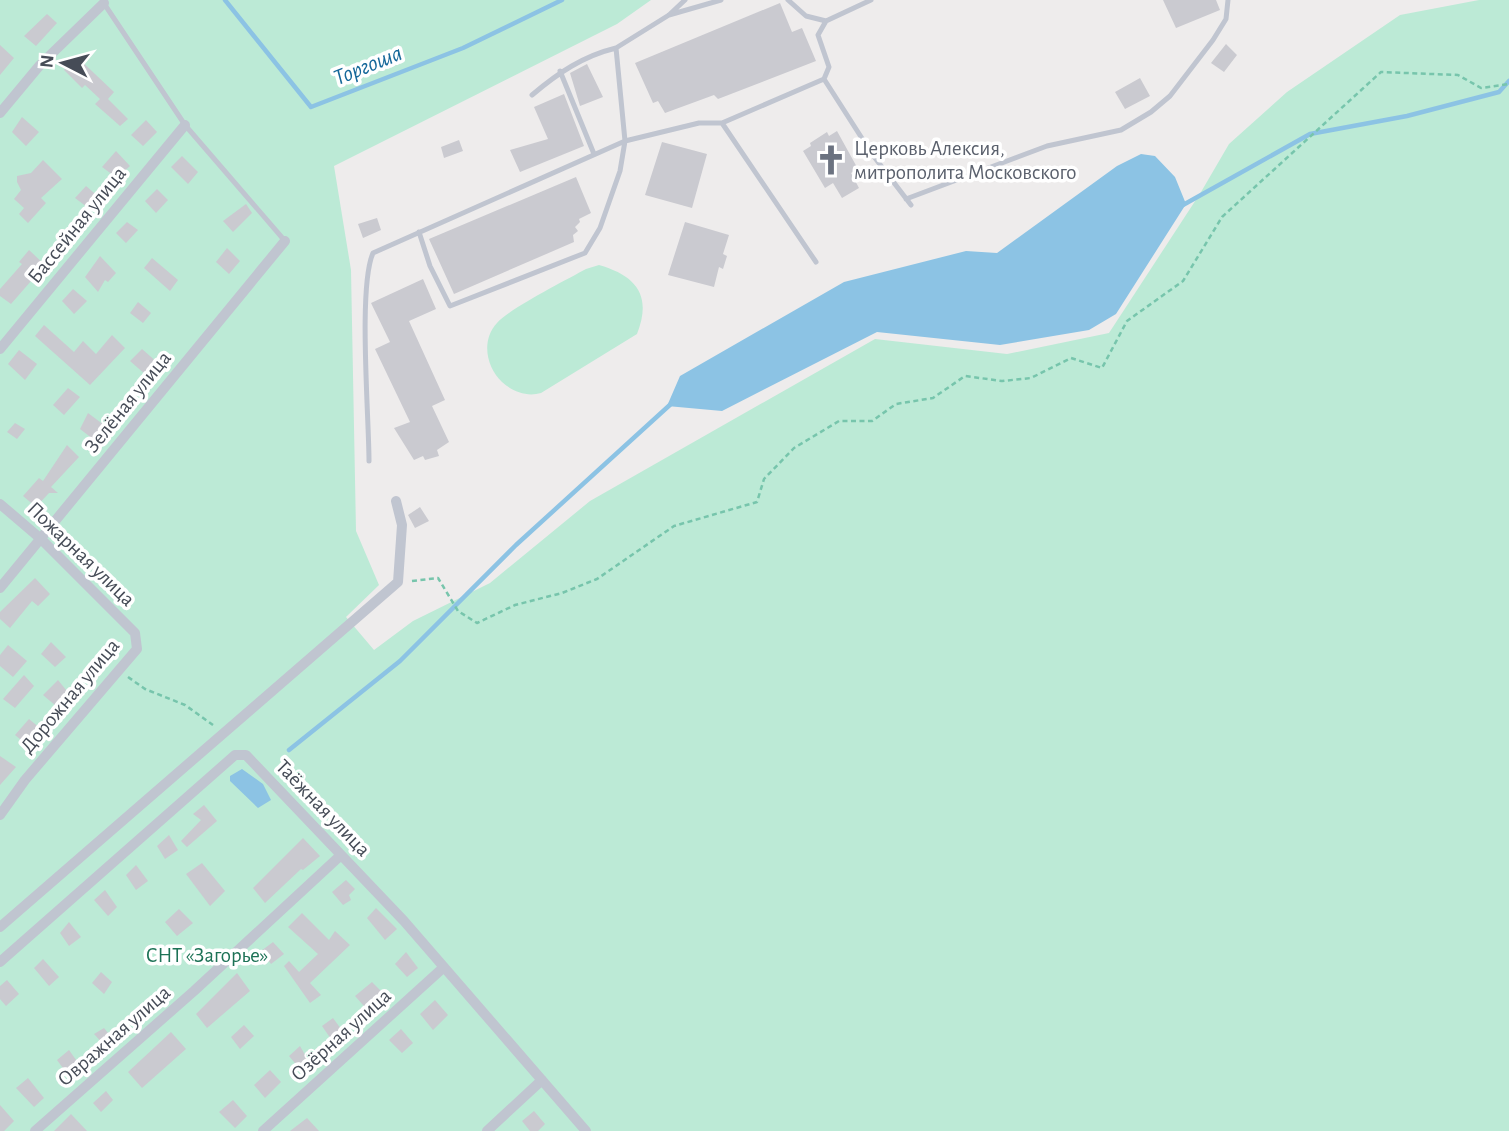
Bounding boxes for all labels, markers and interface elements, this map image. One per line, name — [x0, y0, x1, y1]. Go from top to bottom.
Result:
north arrow — [28, 28, 98, 98]
water label: Торгоша — [331, 42, 405, 90]
text: N — [37, 54, 58, 69]
place label: Церковь Алексия, митрополита Московского — [854, 138, 1077, 183]
church icon: Церковь Алексия, митрополита Московского — [814, 143, 848, 177]
street label: Бассейная улица — [24, 163, 130, 287]
street label: Зелёная улица — [81, 347, 175, 457]
street label: Пожарная улица — [23, 498, 139, 611]
street label: Дорожная улица — [16, 635, 124, 757]
street label: Таёжная улица — [272, 756, 374, 861]
park label: СНТ «Загорье» — [146, 945, 268, 966]
street label: Овражная улица — [54, 981, 175, 1090]
street label: Озёрная улица — [287, 985, 395, 1085]

